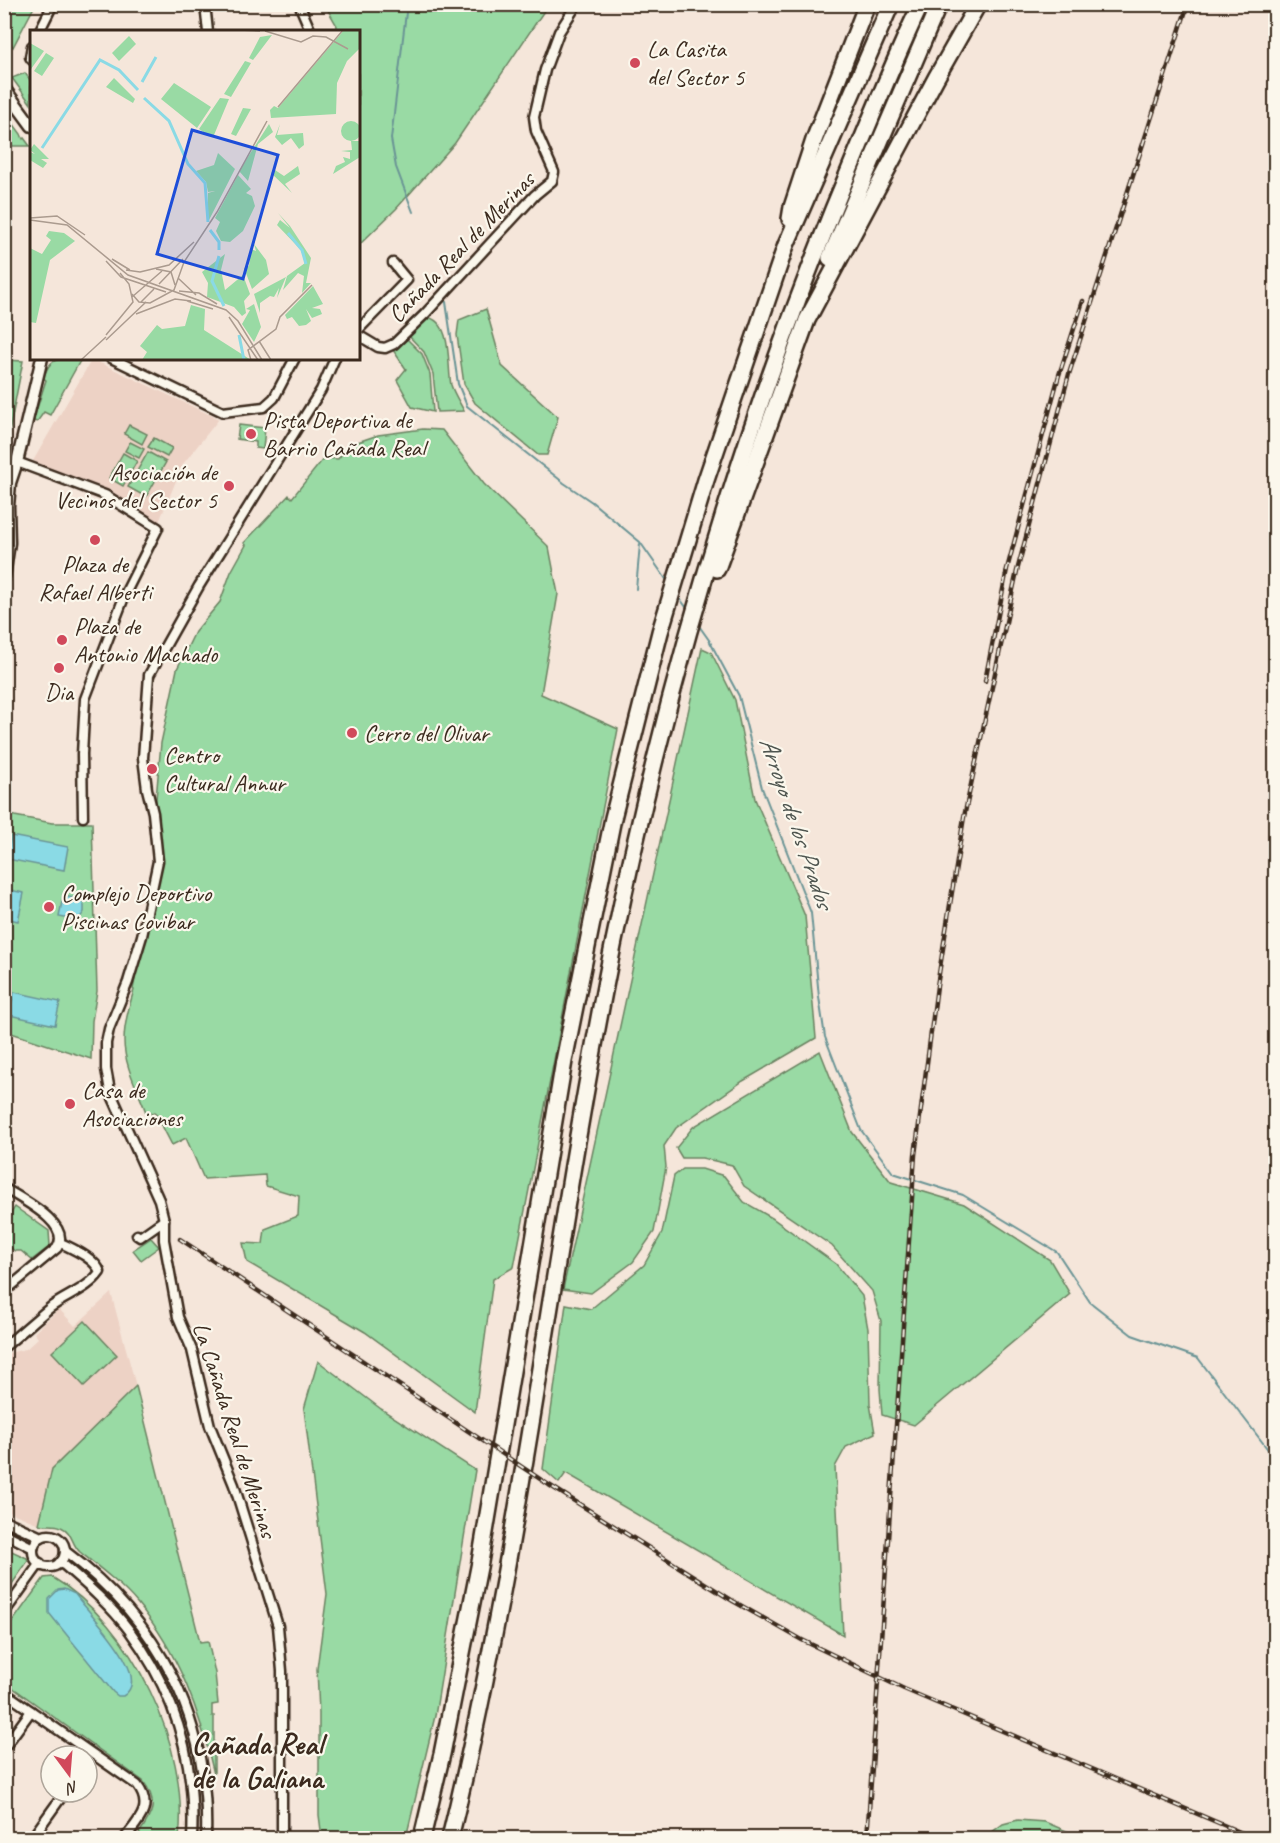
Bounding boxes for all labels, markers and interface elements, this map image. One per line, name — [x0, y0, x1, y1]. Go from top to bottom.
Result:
inset map — [30, 30, 360, 360]
place label: La Casita del Sector 5 — [647, 34, 745, 92]
marker: La Casita del Sector 5 — [628, 56, 642, 70]
street label: Cañada Real de Merinas — [381, 164, 542, 329]
place label: Pista Deportiva de Barrio Cañada Real — [263, 405, 429, 463]
marker: Pista Deportiva de Barrio Cañada Real — [244, 427, 258, 441]
place label: Asociación de Vecinos del Sector 5 — [55, 457, 219, 515]
marker: Asociación de Vecinos del Sector 5 — [222, 479, 236, 493]
marker: Plaza de Rafael Alberti — [88, 533, 102, 547]
place label: Plaza de Rafael Alberti — [39, 549, 154, 607]
place label: Plaza de Antonio Machado — [74, 611, 219, 669]
marker: Plaza de Antonio Machado — [55, 633, 69, 647]
marker: Dia — [52, 661, 66, 675]
place label: Dia — [45, 677, 75, 707]
place label: Cerro del Olivar — [364, 718, 491, 748]
marker: Cerro del Olivar — [345, 726, 359, 740]
water label: Arroyo de los Prados — [752, 732, 843, 916]
place label: Centro Cultural Annur — [164, 740, 287, 798]
marker: Centro Cultural Annur — [145, 762, 159, 776]
place label: Complejo Deportivo Piscinas Covibar — [61, 878, 213, 936]
marker: Complejo Deportivo Piscinas Covibar — [42, 900, 56, 914]
place label: Casa de Asociaciones — [82, 1075, 184, 1133]
marker: Casa de Asociaciones — [63, 1097, 77, 1111]
street label: La Cañada Real de Merinas — [186, 1319, 285, 1543]
district label: Cañada Real de la Galiana — [191, 1725, 328, 1797]
north arrow — [39, 1744, 99, 1804]
text: N — [62, 1776, 80, 1799]

